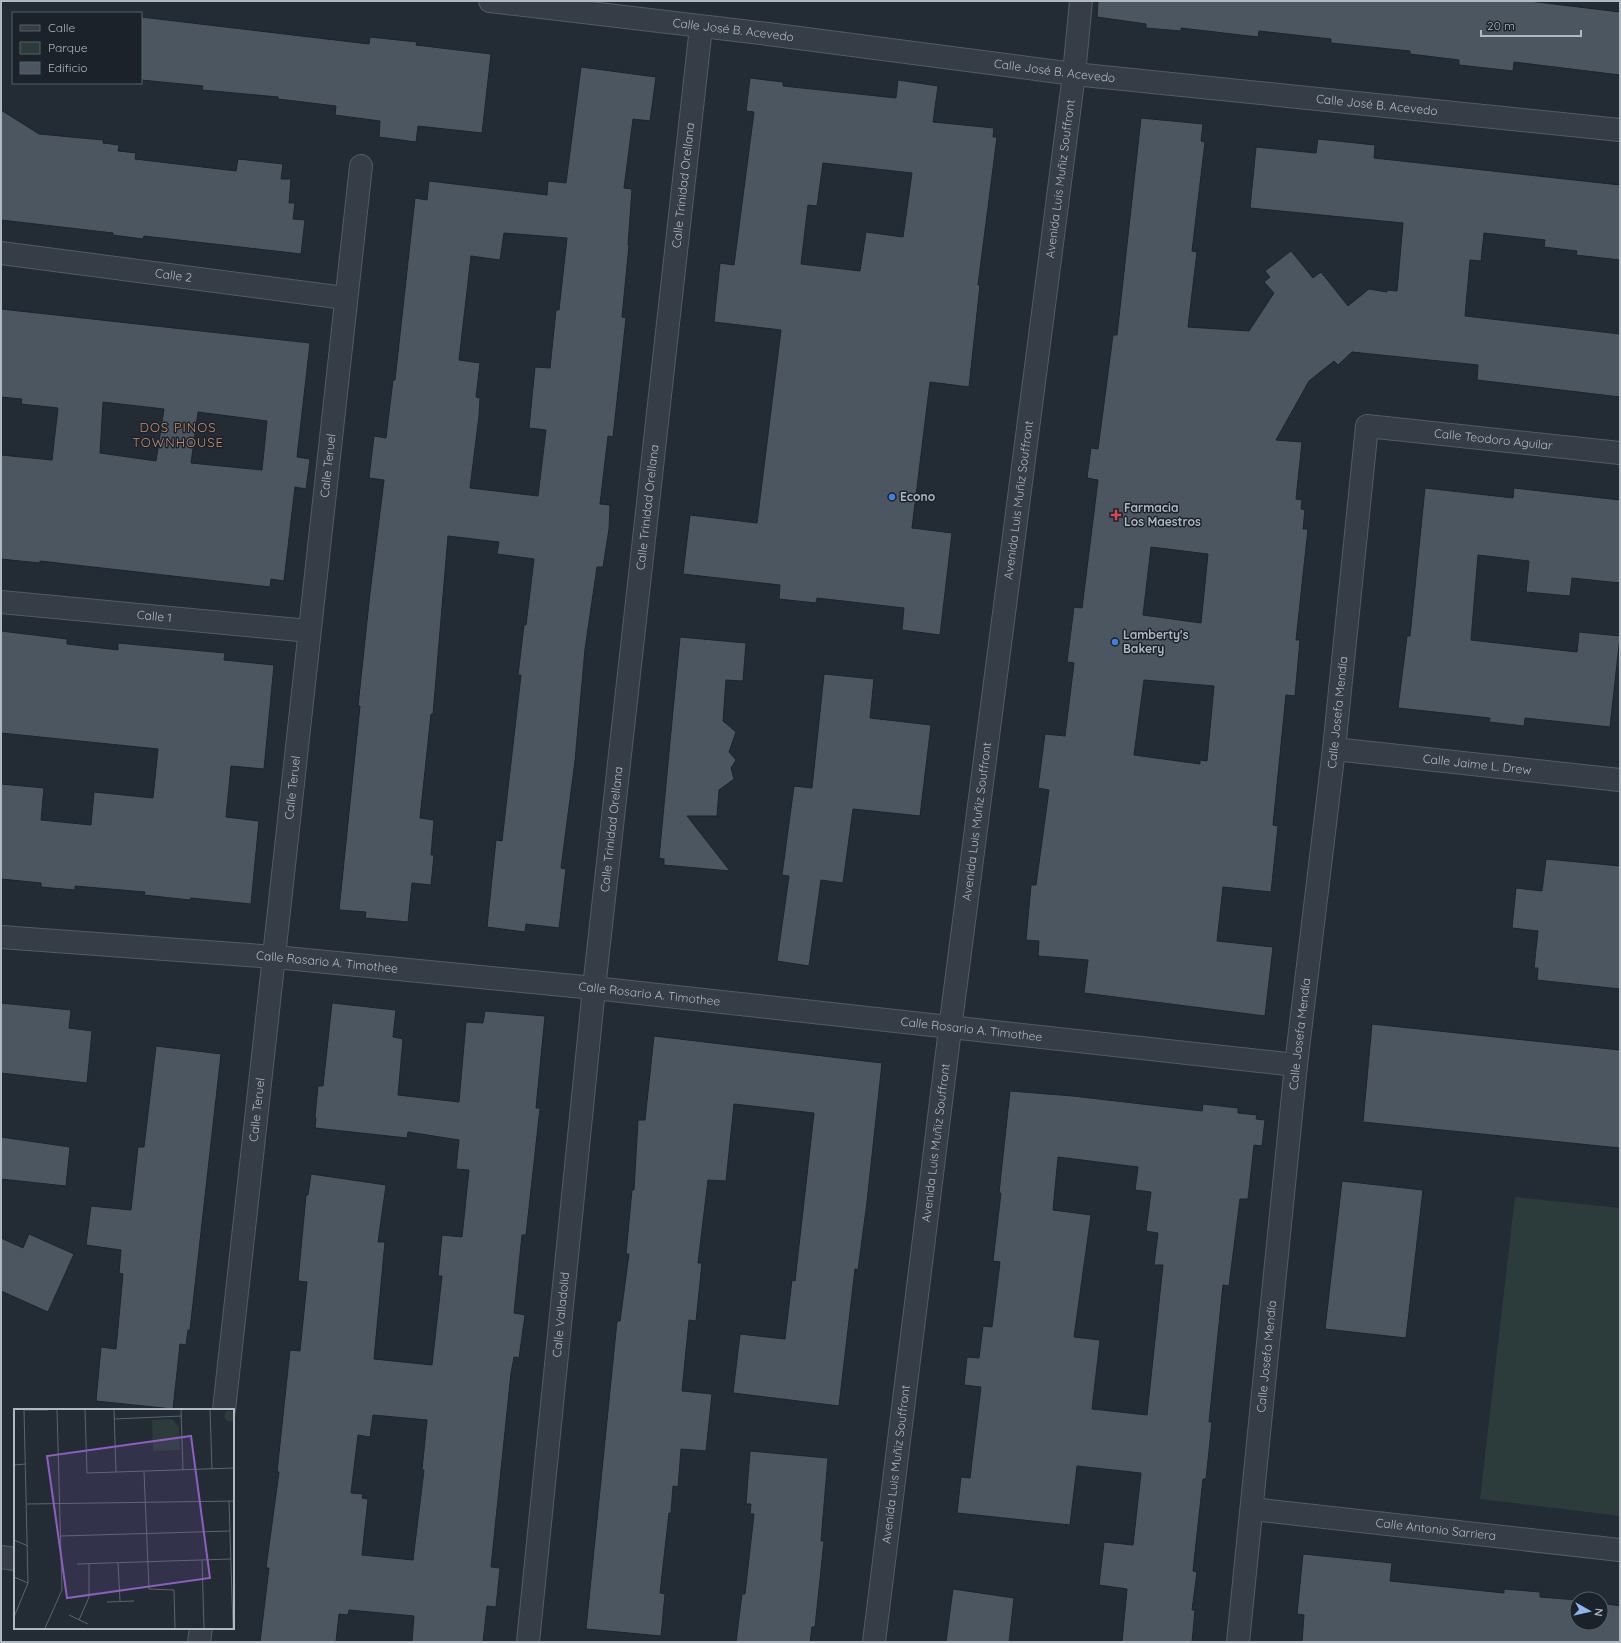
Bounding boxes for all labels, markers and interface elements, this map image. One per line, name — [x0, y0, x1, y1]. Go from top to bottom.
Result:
legend — [12, 12, 142, 84]
scale bar — [1481, 12, 1581, 38]
street label: Calle José B. Acevedo — [672, 15, 795, 44]
text: 20 m — [1487, 18, 1515, 33]
text: Calle — [48, 20, 76, 35]
text: Parque — [48, 40, 88, 55]
street label: Calle José B. Acevedo — [993, 56, 1116, 85]
text: Edificio — [48, 60, 88, 75]
street label: Calle José B. Acevedo — [1315, 91, 1438, 118]
street label: Avenida Luis Muñiz Souffront — [1042, 98, 1078, 259]
street label: Calle Trinidad Orellana — [668, 122, 697, 249]
street label: Calle 2 — [154, 265, 193, 285]
district label: DOS PINOS TOWNHOUSE — [132, 419, 224, 450]
street label: Avenida Luis Muñiz Souffront — [1000, 420, 1036, 580]
street label: Calle Teodoro Aguilar — [1433, 425, 1554, 453]
street label: Calle Teruel — [317, 433, 338, 498]
street label: Calle Trinidad Orellana — [633, 444, 661, 571]
place label: Econo — [900, 489, 936, 504]
marker: Econo — [887, 492, 897, 502]
place label: Farmacia Los Maestros — [1124, 500, 1201, 529]
marker: Farmacia Los Maestros — [1111, 510, 1121, 520]
street label: Calle 1 — [136, 607, 173, 625]
place label: Lamberty's Bakery — [1123, 627, 1189, 656]
marker: Lamberty's Bakery — [1110, 637, 1120, 647]
street label: Calle Josefa Mendía — [1324, 655, 1350, 769]
street label: Avenida Luis Muñiz Souffront — [959, 741, 994, 902]
street label: Calle Jaime L. Drew — [1422, 751, 1532, 777]
street label: Calle Teruel — [281, 755, 303, 820]
street label: Calle Trinidad Orellana — [597, 766, 626, 893]
street label: Calle Rosario A. Timothee — [256, 948, 399, 976]
street label: Calle Josefa Mendía — [1286, 977, 1313, 1091]
street label: Calle Rosario A. Timothee — [578, 979, 721, 1009]
street label: Calle Rosario A. Timothee — [900, 1014, 1043, 1044]
street label: Avenida Luis Muñiz Souffront — [918, 1062, 953, 1223]
street label: Calle Teruel — [246, 1077, 268, 1142]
street label: Calle Valladolid — [549, 1271, 572, 1358]
street label: Calle Josefa Mendía — [1253, 1300, 1279, 1413]
street label: Avenida Luis Muñiz Souffront — [878, 1384, 913, 1545]
inset map — [14, 1409, 234, 1629]
street label: Calle Antonio Sarriera — [1375, 1515, 1497, 1543]
north arrow — [1569, 1591, 1609, 1631]
text: N — [1591, 1607, 1606, 1617]

